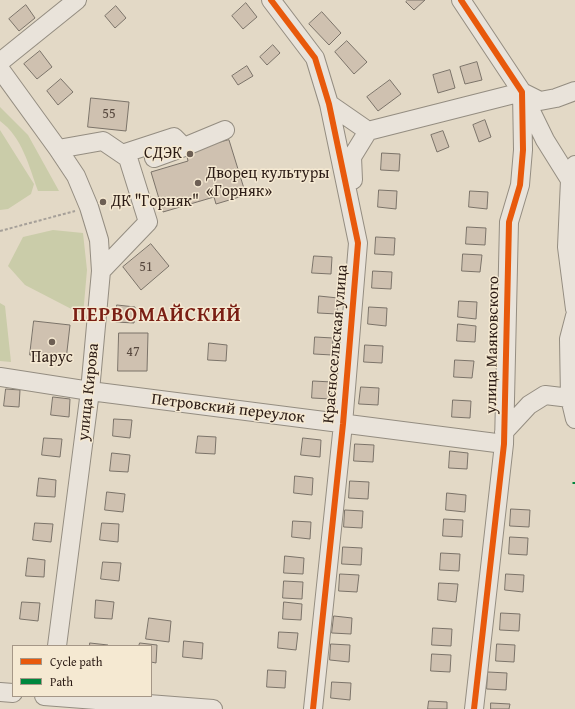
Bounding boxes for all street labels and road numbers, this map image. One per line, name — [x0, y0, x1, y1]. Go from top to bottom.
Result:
street label: Красносельская улица — [319, 264, 353, 424]
street label: улица Маяковского — [482, 276, 504, 414]
street label: улица Кирова — [74, 342, 104, 442]
street label: Петровский переулок — [150, 390, 306, 428]

